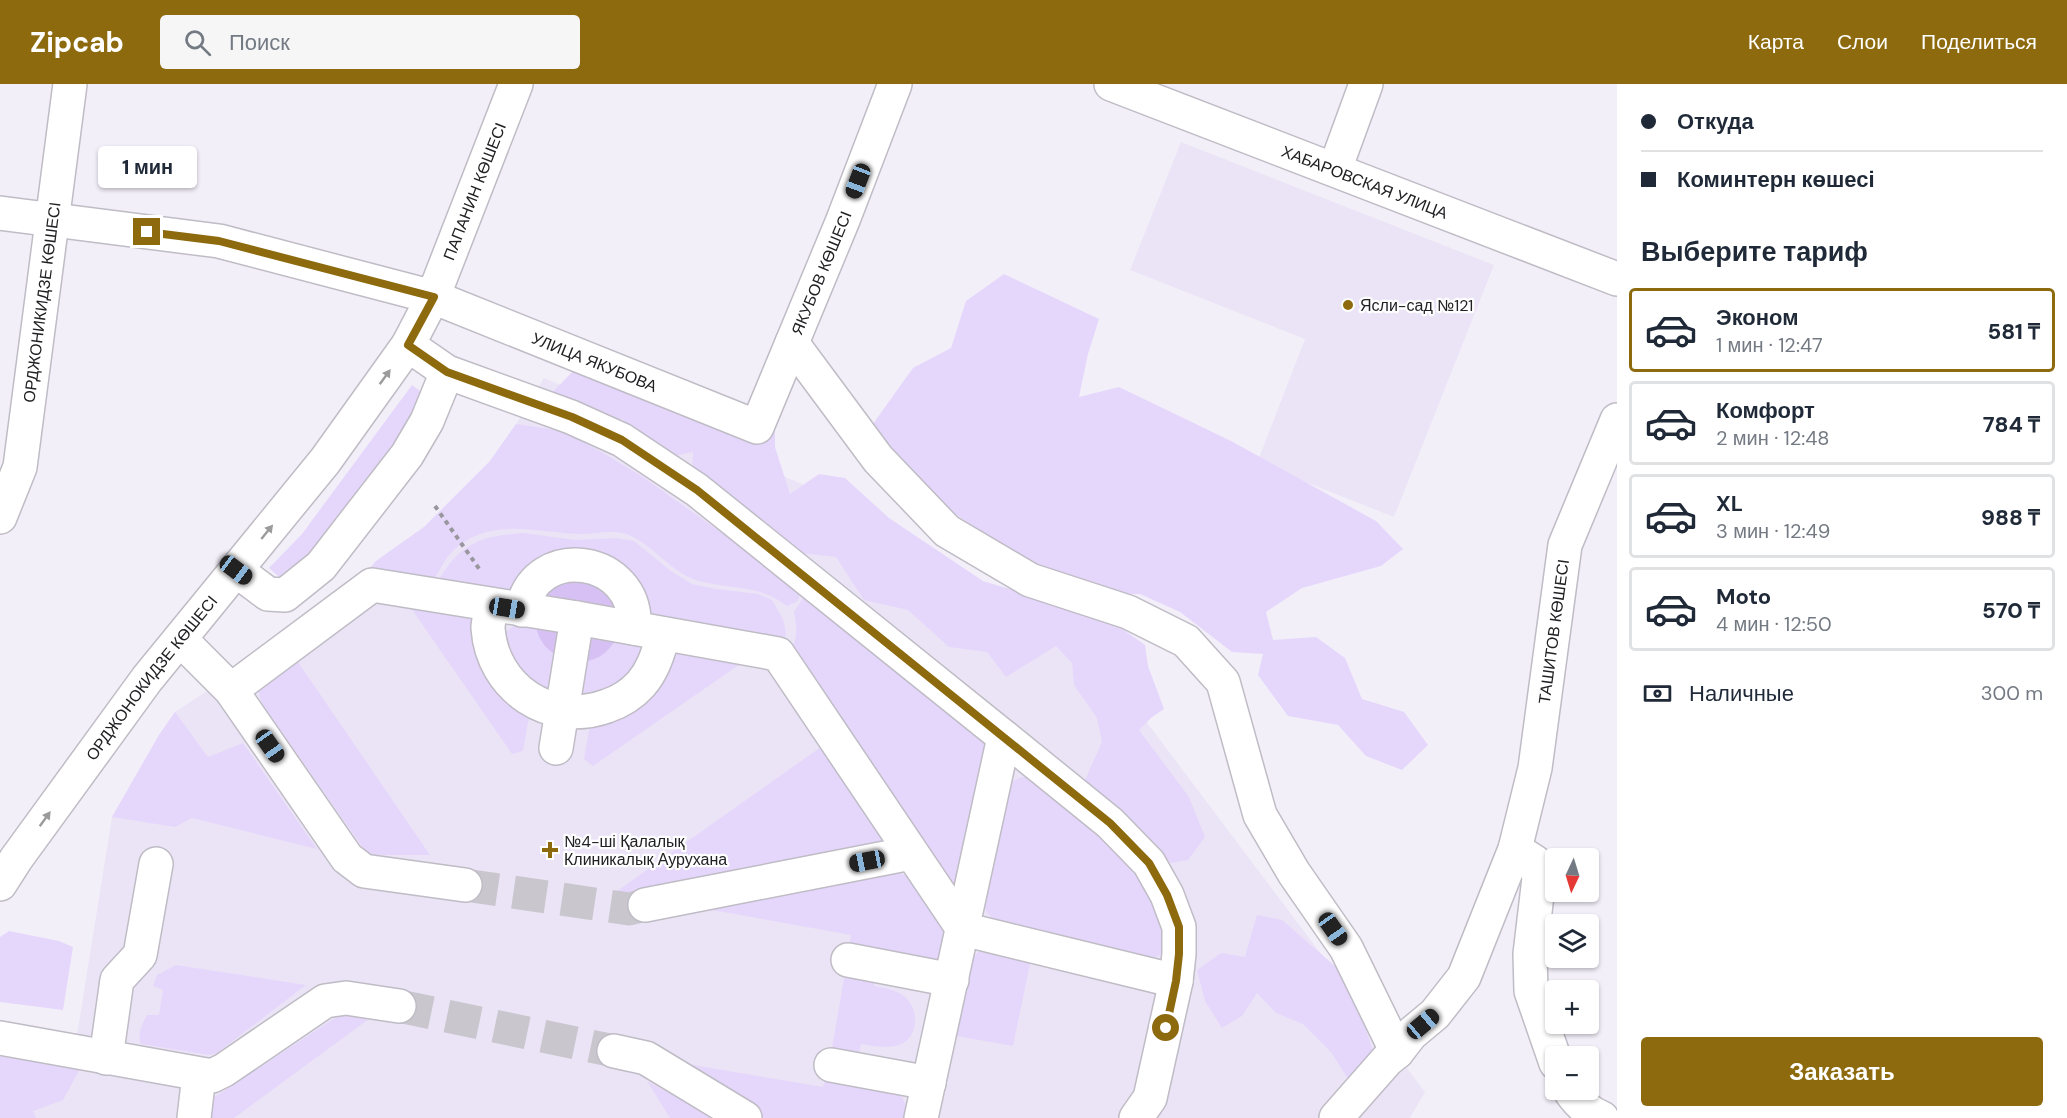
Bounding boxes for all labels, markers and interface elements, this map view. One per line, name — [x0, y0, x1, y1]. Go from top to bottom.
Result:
search box — [160, 15, 580, 69]
text: Zipcab — [30, 24, 124, 61]
icon: search — [181, 26, 214, 59]
text: Поиск — [229, 28, 290, 57]
text: Карта — [1748, 28, 1804, 56]
text: Слои — [1837, 28, 1888, 56]
text: Поделиться — [1921, 28, 2037, 56]
text: Откуда — [1677, 107, 1754, 136]
street label: ПАПАНИН КӨШЕСІ — [438, 119, 511, 263]
street label: ХАБАРОВСКАЯ УЛИЦА — [1279, 140, 1451, 223]
callout: 1 мин — [98, 145, 196, 187]
text: 1 мин — [122, 154, 173, 180]
car — [843, 161, 873, 201]
text: Коминтерн көшесі — [1677, 165, 1875, 194]
street label: ОРДЖОНИКИДЗЕ КӨШЕСІ — [18, 201, 65, 404]
street label: ЯКУБОВ КӨШЕСІ — [786, 208, 856, 338]
route end — [133, 218, 160, 245]
text: Выберите тариф — [1641, 234, 1868, 269]
place label: Ясли-сад №121 — [1360, 295, 1473, 316]
marker: Ясли-сад №121 — [1341, 298, 1355, 312]
icon: car — [1644, 303, 1698, 357]
text: Эконом — [1716, 303, 1799, 332]
text: 581 ₸ — [1988, 317, 2040, 346]
street label: УЛИЦА ЯКУБОВА — [529, 327, 661, 396]
text: 1 мин · 12:47 — [1716, 332, 1823, 358]
one-way arrow — [379, 369, 391, 385]
icon: car — [1644, 396, 1698, 450]
text: Комфорт — [1716, 396, 1815, 425]
text: 784 ₸ — [1983, 410, 2040, 439]
text: 2 мин · 12:48 — [1716, 425, 1830, 451]
icon: car — [1644, 489, 1698, 543]
text: XL — [1716, 489, 1743, 518]
text: 988 ₸ — [1981, 503, 2040, 532]
text: 3 мин · 12:49 — [1716, 518, 1830, 544]
one-way arrow — [260, 525, 273, 540]
car — [216, 552, 256, 588]
street label: ТАШИТОВ КӨШЕСІ — [1533, 558, 1573, 705]
icon: car — [1644, 582, 1698, 636]
text: Moto — [1716, 582, 1771, 611]
street label: ОРДЖОНОКИДЗЕ КӨШЕСІ — [81, 591, 222, 764]
car — [488, 596, 526, 620]
text: 570 ₸ — [1982, 596, 2040, 625]
text: 4 мин · 12:50 — [1716, 611, 1832, 637]
icon: cash — [1641, 677, 1674, 710]
text: Наличные — [1689, 679, 1794, 708]
text: 300 m — [1981, 680, 2043, 706]
car — [252, 726, 288, 766]
one-way arrow — [39, 812, 51, 828]
place label: №4-ші Қалалық Клиникалық Аурухана — [564, 831, 727, 870]
marker: №4-ші Қалалық Клиникалық Аурухана — [541, 841, 559, 859]
north arrow — [1545, 848, 1599, 902]
map controls — [1545, 848, 1599, 1100]
car — [848, 849, 886, 873]
car — [1315, 909, 1351, 949]
button: layers — [1545, 914, 1599, 968]
button: + — [1545, 980, 1599, 1034]
car — [1403, 1006, 1443, 1042]
route start — [1152, 1014, 1179, 1041]
button: Заказать — [1641, 1037, 2043, 1106]
button: − — [1545, 1046, 1599, 1100]

